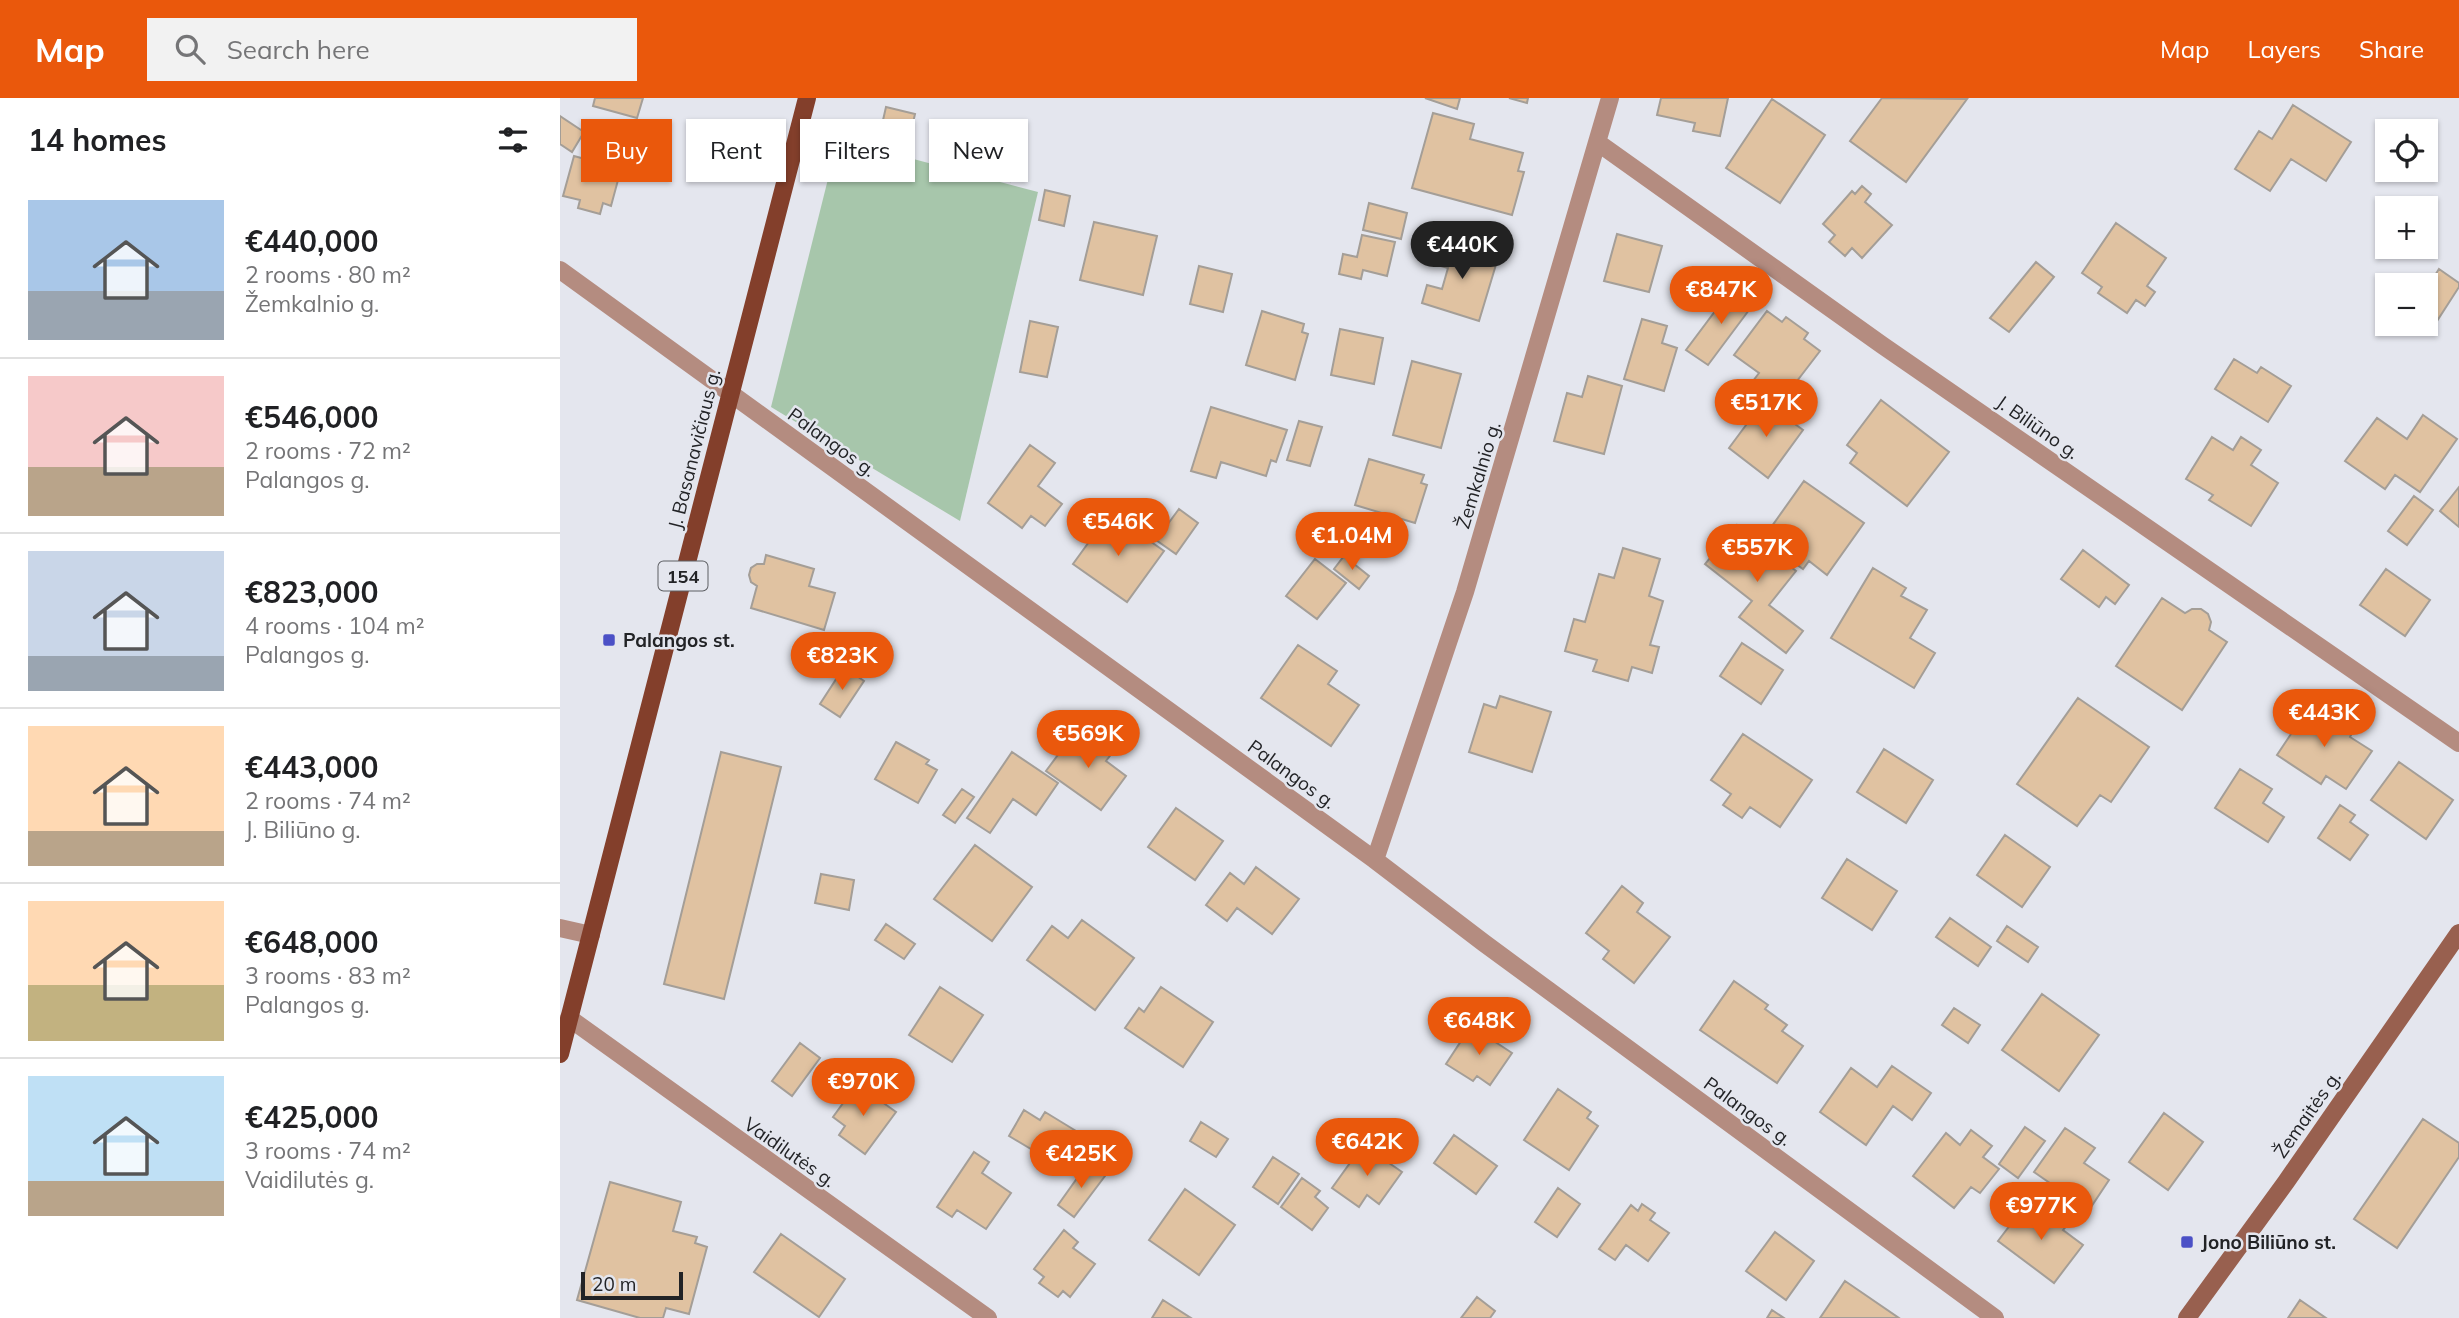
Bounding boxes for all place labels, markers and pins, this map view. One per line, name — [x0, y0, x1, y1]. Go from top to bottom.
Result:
pin: €440K — [1413, 222, 1511, 281]
pin: €847K — [1672, 266, 1770, 326]
pin: €517K — [1717, 380, 1815, 439]
pin: €546K — [1069, 498, 1167, 558]
pin: €1.04M — [1295, 512, 1409, 572]
pin: €557K — [1708, 524, 1806, 584]
place label: Palangos st. — [623, 628, 735, 652]
marker: Palangos st. — [601, 632, 617, 648]
pin: €823K — [793, 632, 891, 692]
pin: €443K — [2275, 690, 2373, 749]
pin: €569K — [1039, 710, 1137, 770]
pin: €648K — [1430, 998, 1528, 1057]
pin: €970K — [814, 1058, 912, 1118]
pin: €642K — [1318, 1118, 1416, 1178]
pin: €425K — [1032, 1130, 1130, 1190]
pin: €977K — [1992, 1182, 2090, 1242]
place label: Jono Biliūno st. — [2201, 1230, 2336, 1254]
marker: Jono Biliūno st. — [2179, 1234, 2195, 1250]

